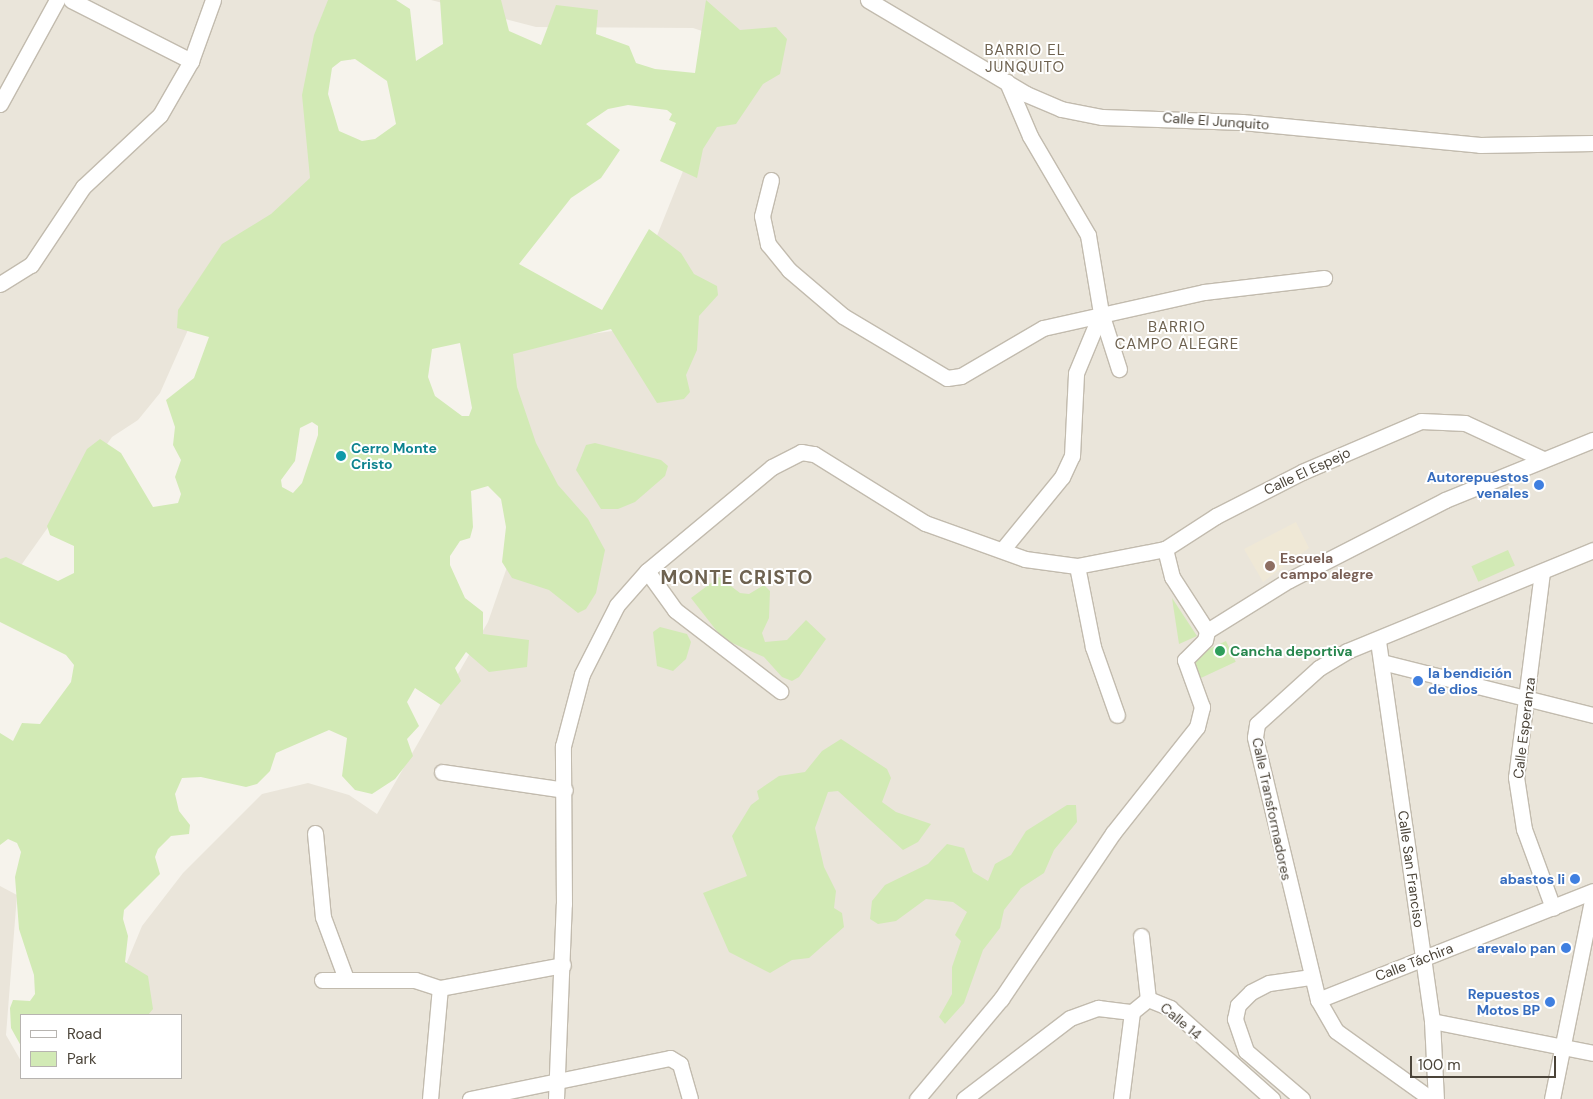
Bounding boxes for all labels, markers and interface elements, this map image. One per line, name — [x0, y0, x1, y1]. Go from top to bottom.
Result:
district label: BARRIO EL JUNQUITO — [983, 41, 1067, 76]
street label: Calle El Junquito — [1162, 109, 1270, 133]
district label: BARRIO CAMPO ALEGRE — [1113, 318, 1241, 353]
place label: Cerro Monte Cristo — [351, 440, 437, 472]
street label: Calle El Espejo — [1261, 444, 1353, 498]
marker: Cerro Monte Cristo — [335, 450, 347, 462]
place label: Autorepuestos venales — [1427, 469, 1529, 502]
marker: Autorepuestos venales — [1533, 479, 1545, 491]
place label: Escuela campo alegre — [1280, 550, 1373, 582]
marker: Escuela campo alegre — [1264, 560, 1276, 572]
district label: MONTE CRISTO — [659, 567, 815, 589]
place label: Cancha deportiva — [1230, 643, 1352, 659]
marker: Cancha deportiva — [1214, 645, 1226, 657]
place label: la bendición de dios — [1428, 665, 1512, 698]
marker: la bendición de dios — [1412, 675, 1424, 687]
street label: Calle Esperanza — [1509, 676, 1539, 780]
street label: Calle Transformadores — [1249, 736, 1295, 882]
street label: Calle San Franciso — [1394, 809, 1428, 929]
place label: abastos li — [1499, 871, 1565, 887]
marker: abastos li — [1569, 873, 1581, 885]
street label: Calle Táchira — [1373, 939, 1455, 985]
place label: arevalo pan — [1477, 940, 1556, 956]
marker: arevalo pan — [1560, 942, 1572, 954]
place label: Repuestos Motos BP — [1468, 986, 1540, 1019]
marker: Repuestos Motos BP — [1544, 996, 1556, 1008]
street label: Calle 14 — [1157, 999, 1205, 1043]
legend — [20, 1014, 182, 1079]
text: Road — [67, 1024, 102, 1044]
scale bar — [1413, 1046, 1559, 1078]
text: Park — [67, 1049, 97, 1069]
text: 100 m — [1418, 1055, 1461, 1075]

